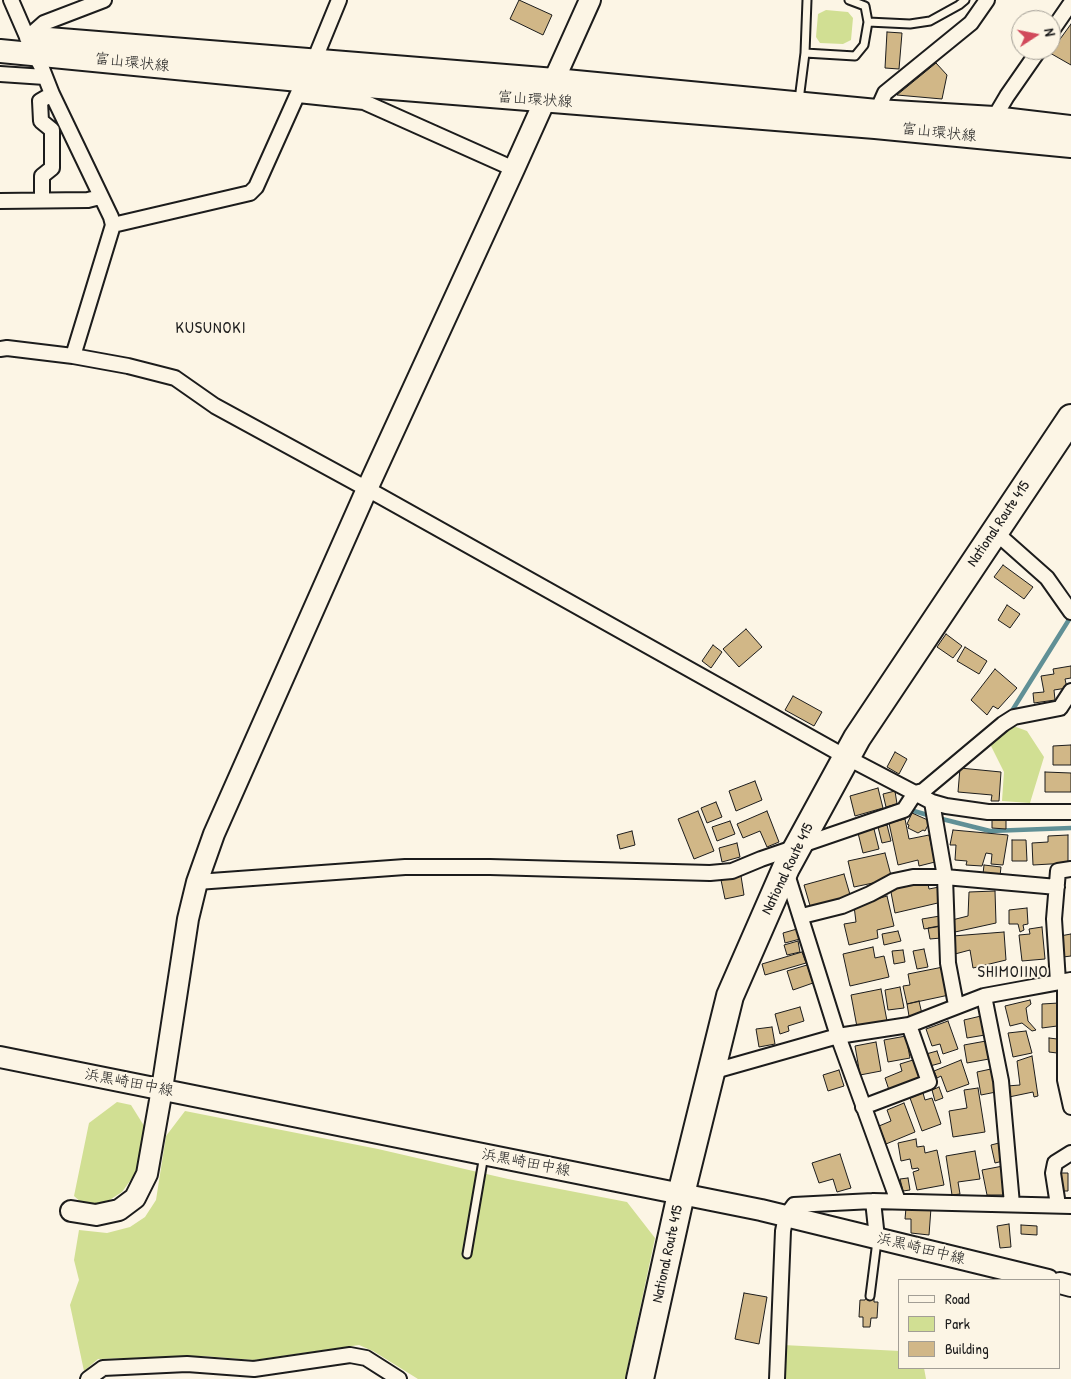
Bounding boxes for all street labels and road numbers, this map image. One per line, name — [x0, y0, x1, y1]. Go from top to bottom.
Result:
street label: 富山環状線 — [94, 50, 170, 76]
street label: 富山環状線 — [497, 88, 573, 112]
street label: 富山環状線 — [901, 120, 977, 146]
street label: National Route 415 — [964, 478, 1034, 570]
street label: National Route 415 — [758, 820, 818, 918]
street label: 浜黒崎田中線 — [83, 1066, 175, 1100]
street label: 浜黒崎田中線 — [480, 1146, 572, 1180]
street label: National Route 415 — [649, 1204, 687, 1304]
street label: 浜黒崎田中線 — [875, 1229, 967, 1269]

